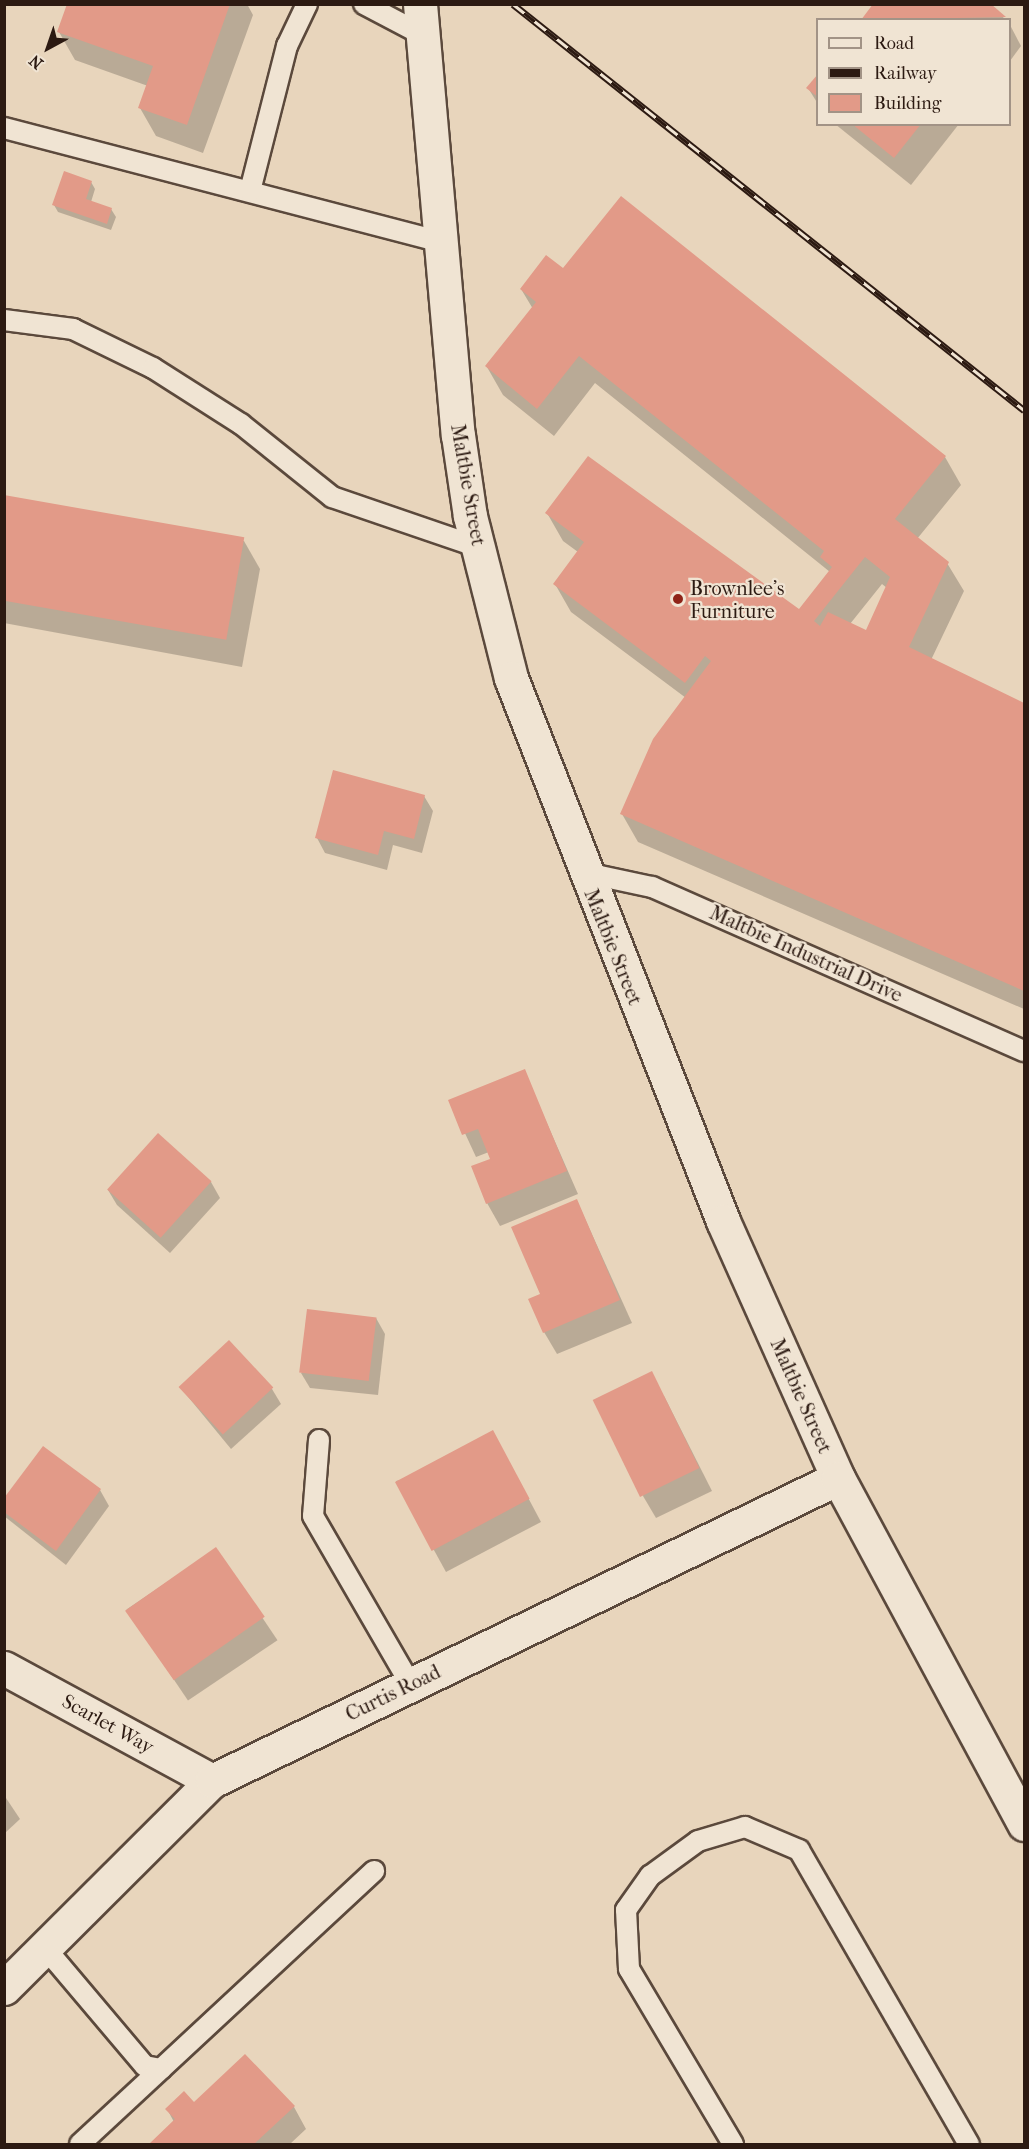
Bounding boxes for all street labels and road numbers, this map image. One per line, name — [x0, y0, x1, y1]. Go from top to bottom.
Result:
street label: Maltbie Street — [445, 422, 491, 548]
street label: Maltbie Street — [579, 885, 647, 1009]
street label: Maltbie Industrial Drive — [706, 901, 906, 1007]
street label: Maltbie Street — [765, 1335, 837, 1457]
street label: Curtis Road — [342, 1660, 444, 1726]
street label: Scarlet Way — [58, 1689, 158, 1759]

